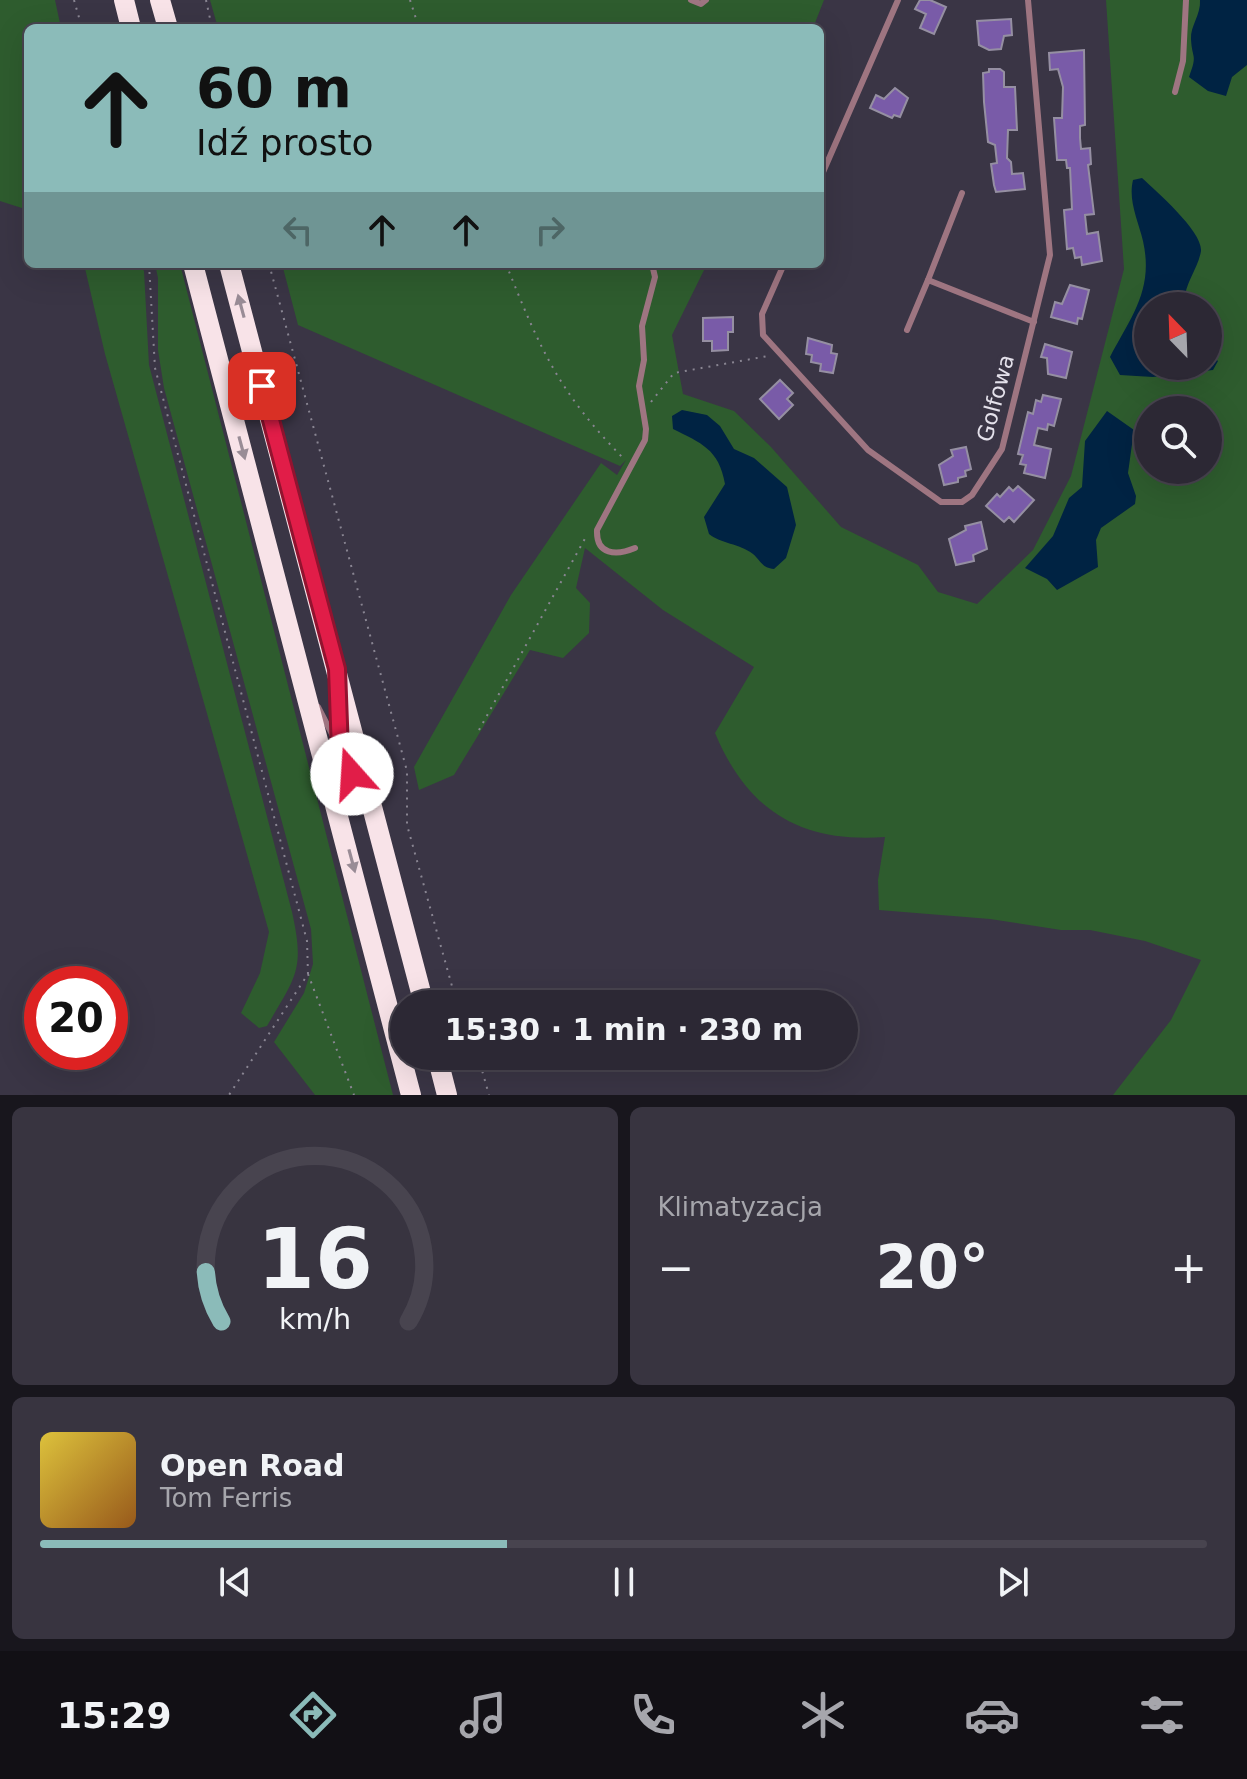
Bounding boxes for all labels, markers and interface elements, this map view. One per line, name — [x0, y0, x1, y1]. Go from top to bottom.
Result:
text: 60 m — [196, 55, 352, 120]
icon: ahead — [64, 56, 168, 160]
text: Idź prosto — [196, 122, 374, 163]
icon: left — [276, 208, 320, 252]
icon: ahead — [360, 208, 404, 252]
icon: ahead — [444, 208, 488, 252]
icon: right — [528, 208, 572, 252]
north arrow — [1134, 292, 1222, 380]
map controls — [1134, 292, 1222, 484]
one-way arrow — [234, 293, 246, 318]
pin — [228, 352, 296, 420]
street label: Golfowa — [972, 352, 1019, 444]
icon: arrive — [240, 364, 284, 408]
button: search — [1134, 396, 1222, 484]
one-way arrow — [236, 435, 248, 460]
position arrow — [310, 732, 394, 816]
one-way arrow — [347, 849, 359, 874]
speed limit sign: 20 — [24, 966, 128, 1070]
text: 15:30 · 1 min · 230 m — [445, 1012, 803, 1047]
text: Klimatyzacja — [658, 1192, 823, 1222]
text: 16 — [257, 1211, 373, 1308]
text: 20° — [876, 1232, 989, 1302]
text: − — [658, 1242, 694, 1293]
text: + — [1170, 1242, 1207, 1293]
text: km/h — [279, 1302, 351, 1336]
text: Open Road — [160, 1448, 345, 1483]
text: Tom Ferris — [160, 1483, 292, 1513]
icon: previous — [213, 1560, 257, 1604]
icon: pause — [602, 1560, 646, 1604]
icon: next — [991, 1560, 1035, 1604]
icon: directions — [285, 1687, 341, 1743]
icon: music — [455, 1687, 511, 1743]
icon: phone — [625, 1687, 681, 1743]
icon: climate — [795, 1687, 851, 1743]
icon: car — [964, 1687, 1020, 1743]
icon: filters — [1134, 1687, 1190, 1743]
text: 15:29 — [57, 1695, 171, 1736]

